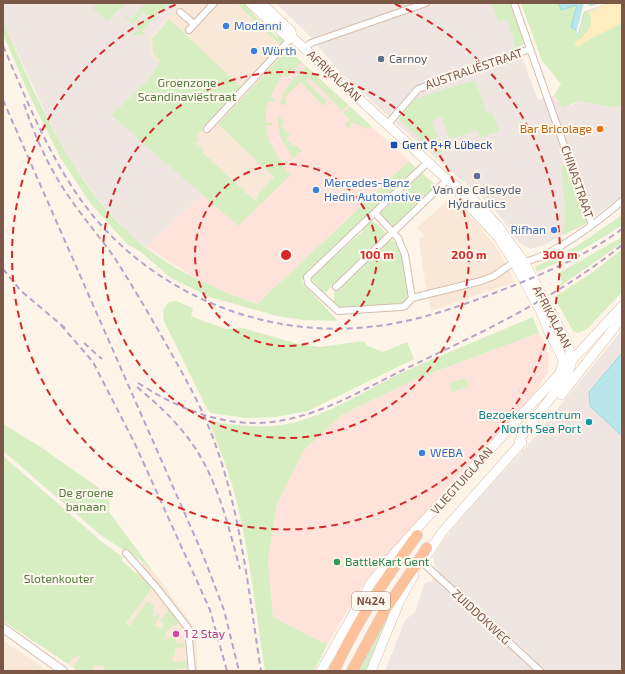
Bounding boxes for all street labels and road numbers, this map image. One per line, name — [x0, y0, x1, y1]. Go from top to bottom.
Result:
street label: AUSTRALIËSTRAAT — [423, 45, 524, 91]
street label: AFRIKALAAN — [305, 47, 365, 104]
street label: CHINASTRAAT — [559, 143, 597, 220]
street label: AFRIKALAAN — [531, 283, 575, 350]
street label: VLIEGTUIGLAAN — [427, 444, 495, 517]
street label: ZUIDDOKWEG — [450, 586, 514, 647]
road number: N424 — [352, 592, 390, 610]

